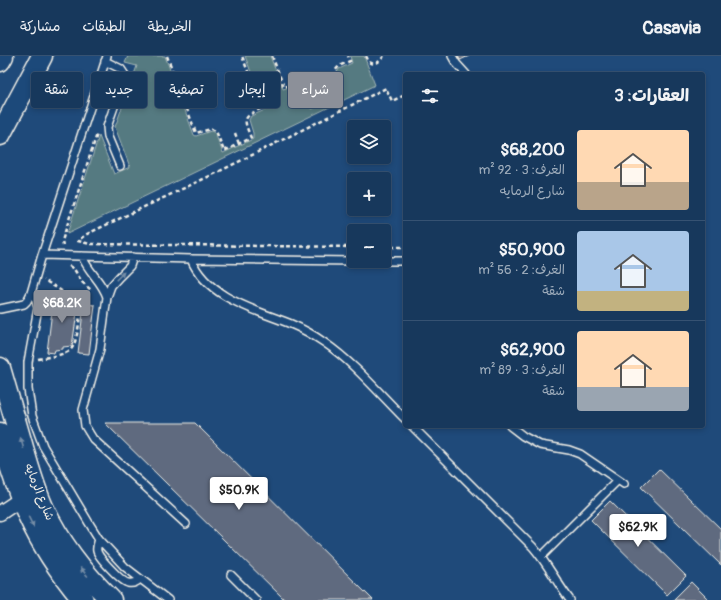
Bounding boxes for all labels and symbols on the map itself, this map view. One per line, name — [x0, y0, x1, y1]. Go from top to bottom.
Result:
one-way arrow — [115, 272, 125, 281]
pin: $68.2K — [29, 290, 95, 324]
one-way arrow — [19, 437, 25, 449]
street label: شارع الرمايه — [20, 461, 57, 523]
pin: $50.9K — [206, 477, 272, 511]
pin: $62.9K — [605, 514, 671, 548]
one-way arrow — [28, 517, 34, 528]
one-way arrow — [80, 566, 89, 577]

